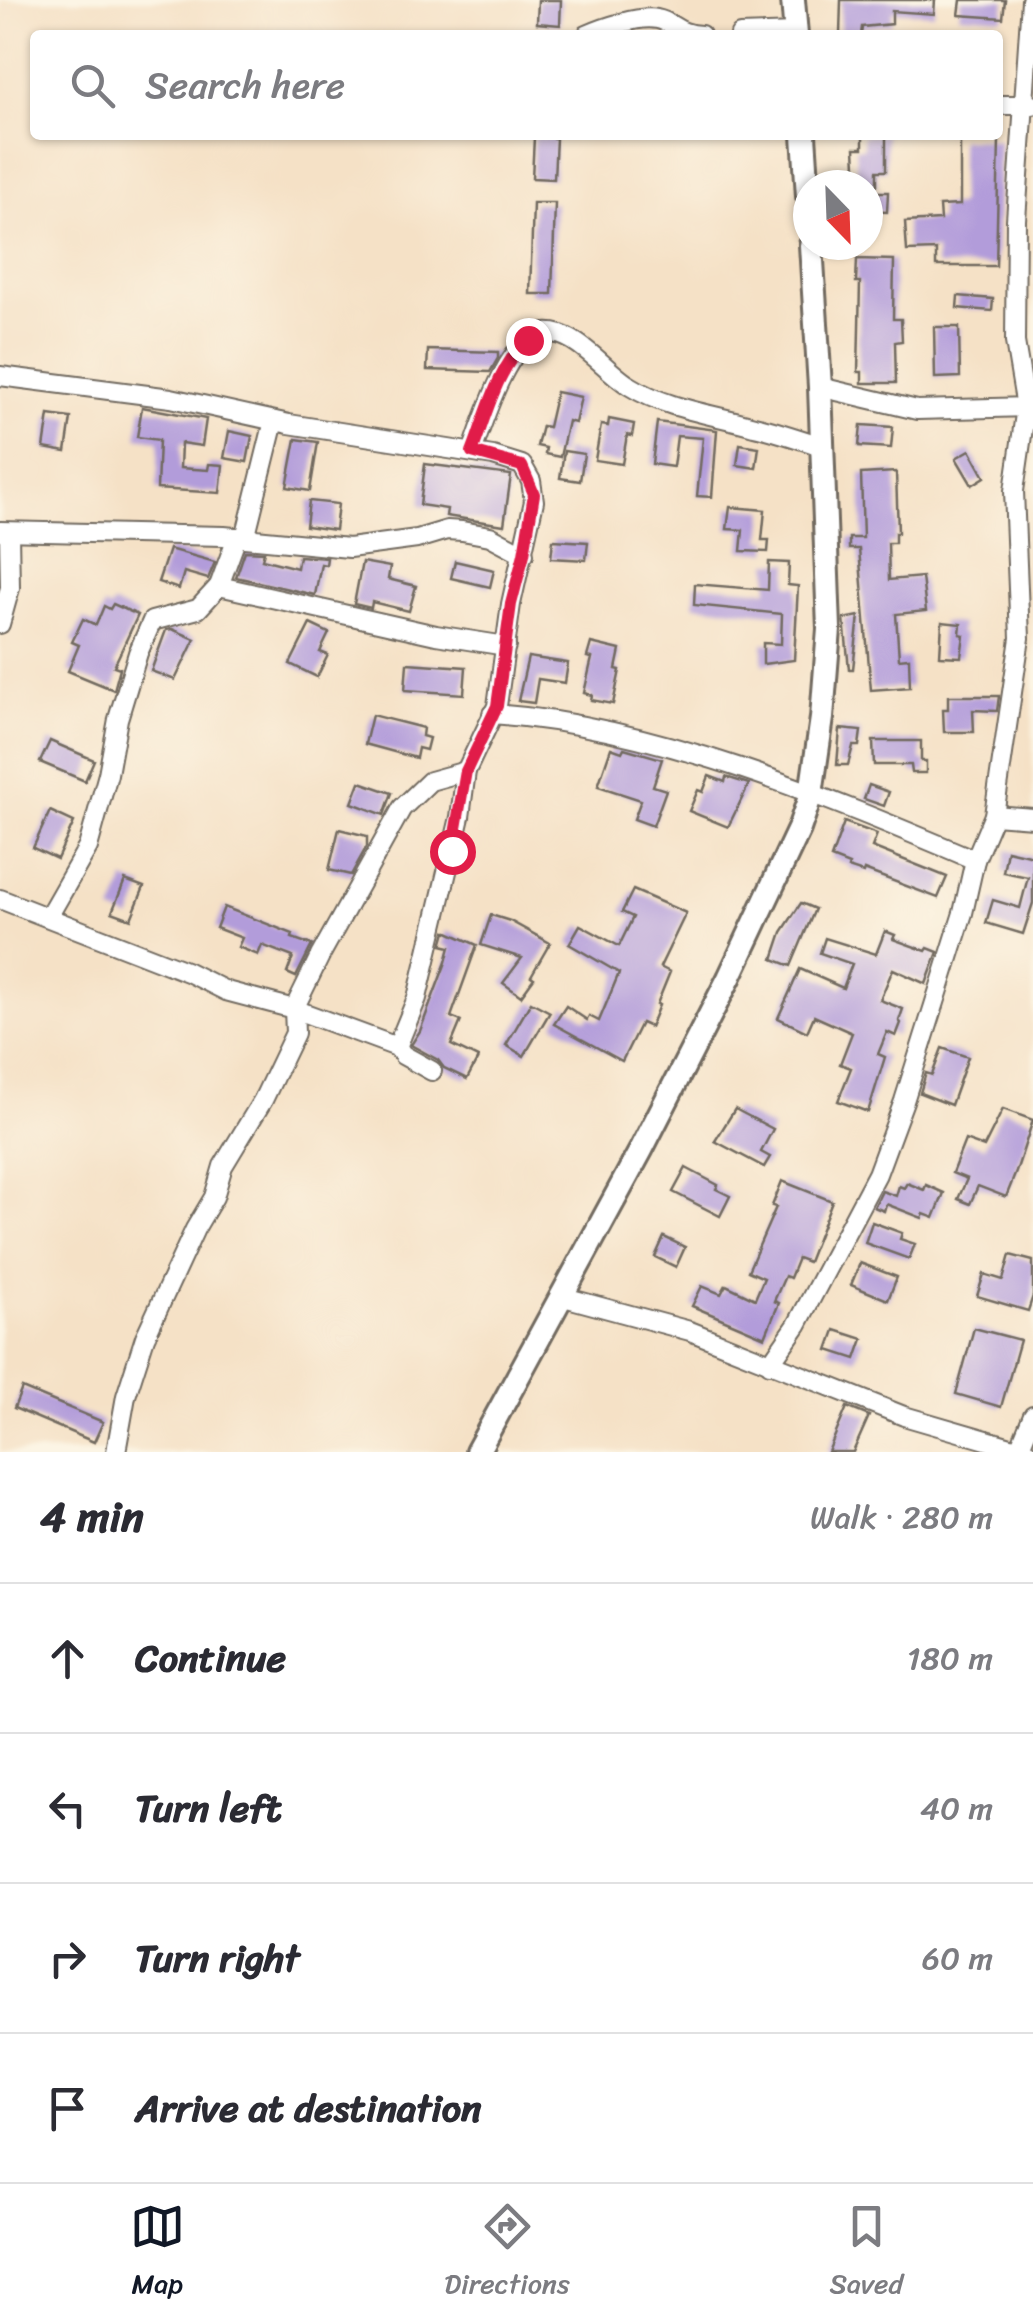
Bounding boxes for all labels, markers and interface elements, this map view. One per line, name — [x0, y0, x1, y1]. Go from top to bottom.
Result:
search box — [30, 30, 1003, 140]
text: Search here — [145, 52, 345, 119]
icon: search — [65, 58, 120, 113]
north arrow — [793, 170, 883, 260]
route end — [506, 318, 552, 364]
route start — [430, 829, 476, 875]
text: 4 min — [40, 1480, 144, 1554]
text: Walk · 280 m — [810, 1489, 993, 1546]
text: Continue — [135, 1625, 286, 1692]
text: 180 m — [907, 1630, 993, 1687]
icon: ahead — [40, 1631, 95, 1686]
text: Turn left — [135, 1775, 281, 1842]
text: 40 m — [920, 1780, 993, 1837]
icon: left — [40, 1781, 95, 1836]
text: Turn right — [135, 1925, 300, 1992]
text: 60 m — [922, 1930, 993, 1987]
icon: right — [40, 1931, 95, 1986]
text: Arrive at destination — [135, 2075, 482, 2142]
icon: arrive — [40, 2081, 95, 2136]
tab: Map — [130, 2199, 185, 2308]
tab: Directions — [444, 2199, 570, 2308]
tab: Saved — [829, 2199, 903, 2308]

